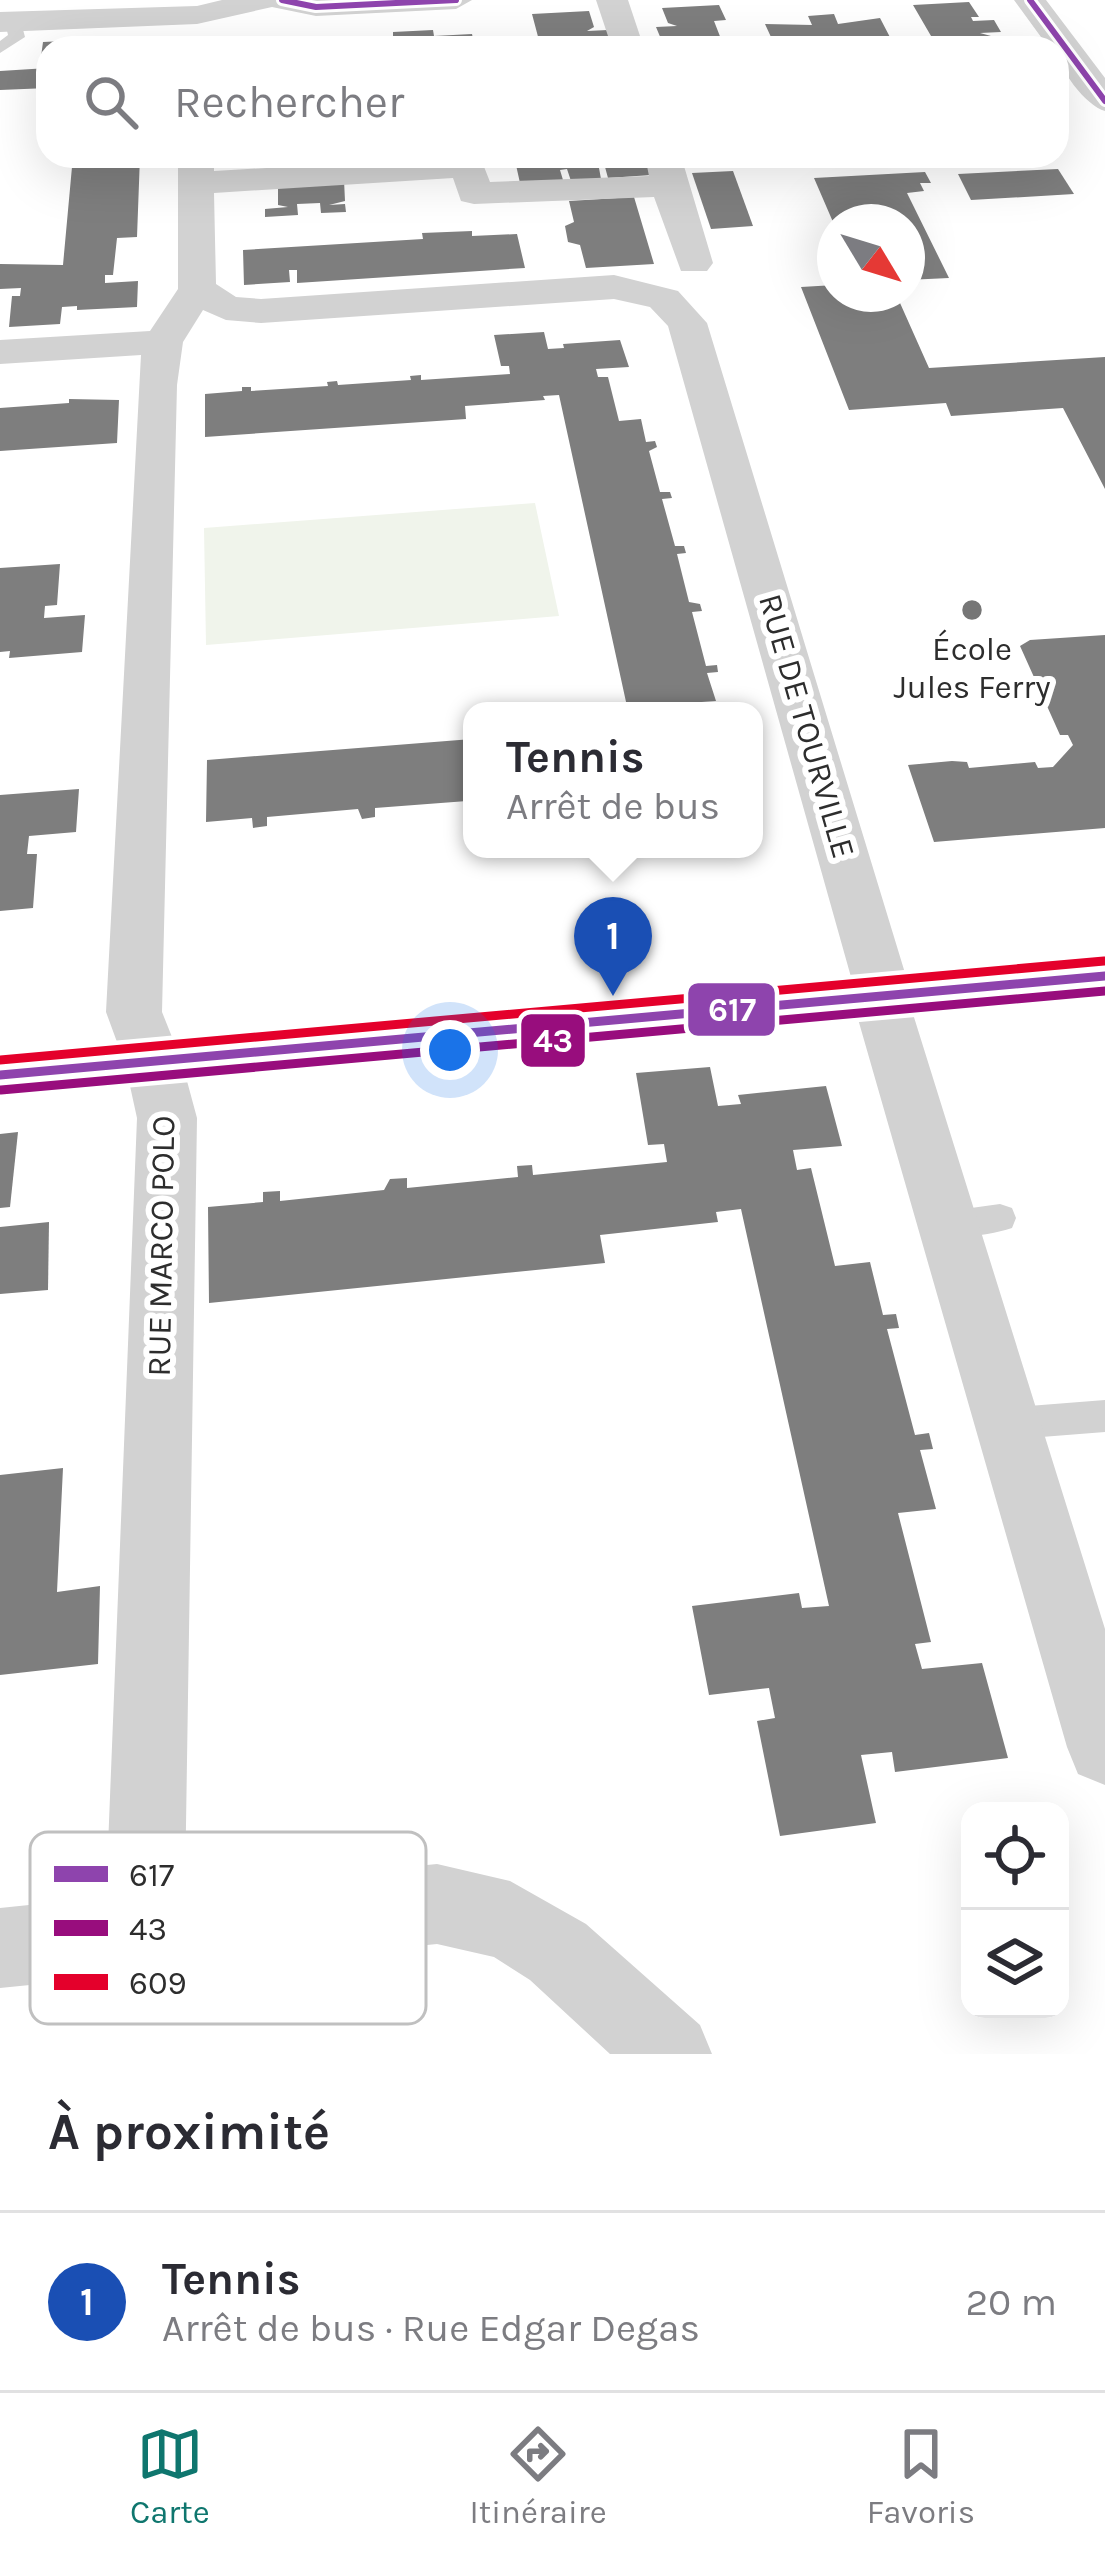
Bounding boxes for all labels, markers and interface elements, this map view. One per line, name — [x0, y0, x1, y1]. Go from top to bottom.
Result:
search box — [36, 36, 1069, 168]
icon: search — [78, 69, 144, 135]
text: Rechercher — [174, 76, 404, 128]
north arrow — [817, 204, 925, 312]
street label: RUE DE TOURVILLE — [751, 590, 863, 862]
marker: École Jules Ferry — [959, 597, 985, 623]
place label: École Jules Ferry — [893, 629, 1051, 706]
popup — [463, 702, 763, 858]
text: Tennis — [506, 731, 645, 783]
text: Arrêt de bus — [506, 783, 720, 829]
pin: 1 — [574, 897, 652, 996]
line badge: 617 — [686, 981, 777, 1038]
text: 617 — [708, 991, 756, 1029]
line badge: 43 — [519, 1012, 587, 1069]
your location — [420, 1020, 480, 1080]
text: 43 — [533, 1022, 573, 1060]
street label: RUE MARCO POLO — [140, 1115, 182, 1377]
map controls — [961, 1802, 1069, 2018]
button: locate — [961, 1802, 1069, 1910]
legend — [30, 1832, 426, 2024]
text: 617 — [129, 1856, 174, 1894]
text: 43 — [129, 1910, 167, 1948]
button: layers — [961, 1910, 1069, 2018]
text: 609 — [129, 1964, 187, 2002]
text: À proximité — [48, 2102, 330, 2162]
text: Tennis — [162, 2253, 301, 2305]
text: 1 — [80, 2279, 94, 2325]
text: 20 m — [966, 2279, 1057, 2325]
text: Arrêt de bus · Rue Edgar Degas — [162, 2305, 700, 2351]
tab: Carte — [130, 2421, 210, 2531]
tab: Itinéraire — [470, 2421, 607, 2531]
tab: Favoris — [867, 2421, 975, 2531]

